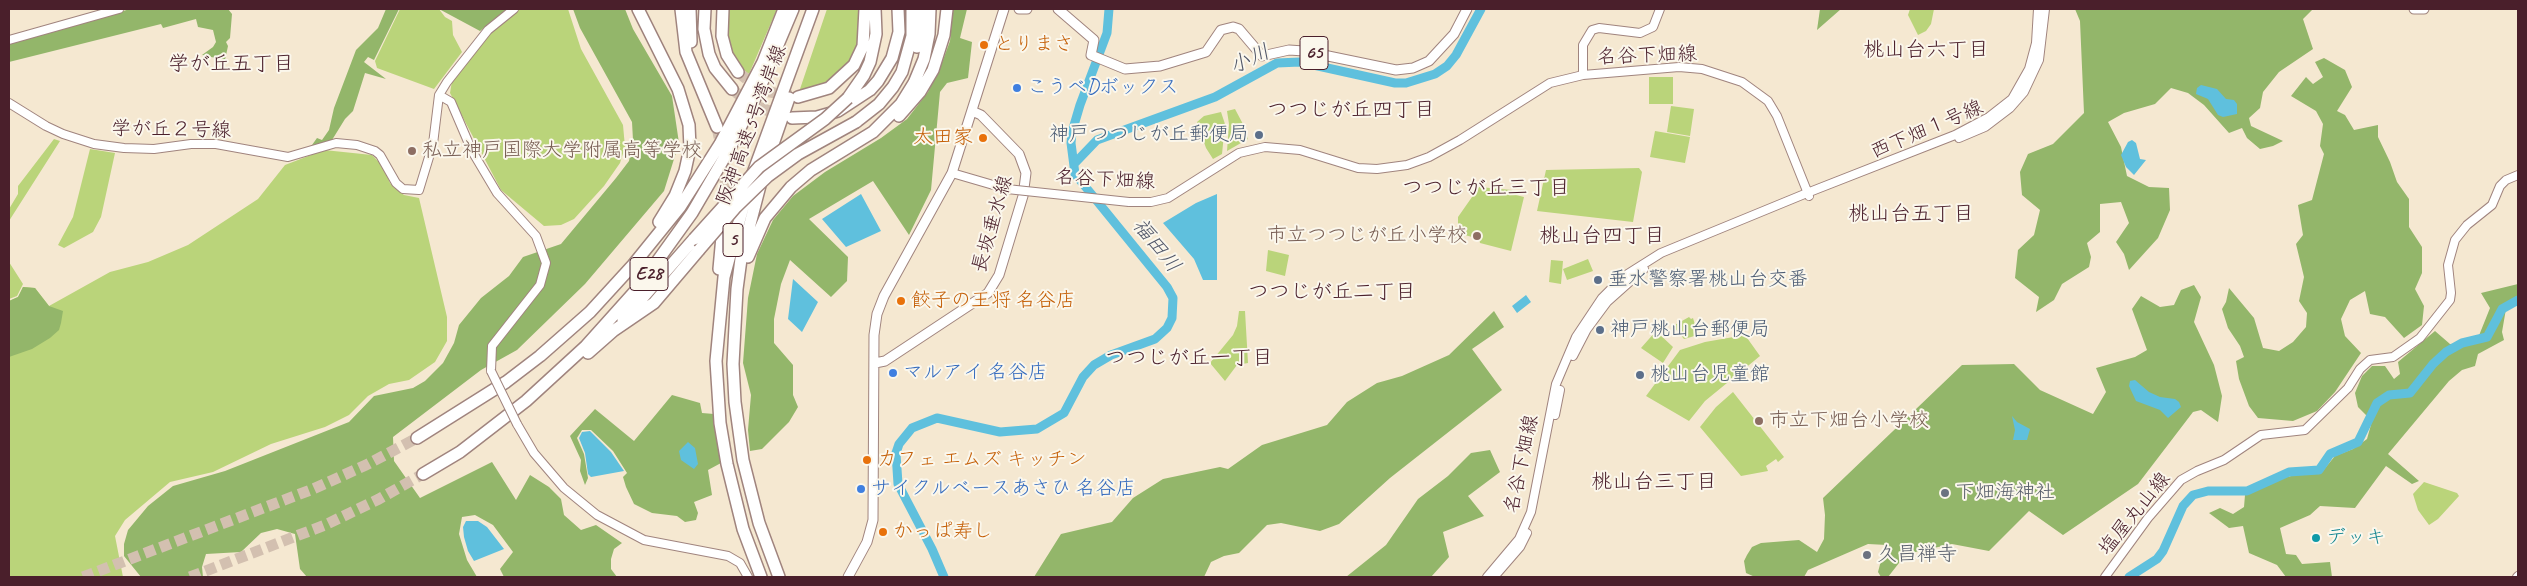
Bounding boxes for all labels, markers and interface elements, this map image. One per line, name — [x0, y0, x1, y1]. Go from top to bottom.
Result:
place label: とりまさ — [994, 33, 1074, 57]
road number: 65 — [1300, 36, 1328, 70]
district label: 桃山台六丁目 — [1863, 37, 1989, 63]
marker: とりまさ — [978, 39, 990, 51]
water label: 小川 — [1226, 40, 1274, 80]
street label: 阪神高速5号湾岸線 — [712, 41, 792, 209]
street label: 名谷下畑線 — [1597, 42, 1697, 70]
district label: 学が丘五丁目 — [168, 51, 294, 77]
place label: こうべDボックス — [1027, 76, 1179, 100]
marker: こうべDボックス — [1011, 82, 1023, 94]
street label: 西下畑１号線 — [1867, 96, 1987, 164]
district label: つつじが丘四丁目 — [1267, 97, 1435, 123]
street label: 学が丘２号線 — [111, 117, 231, 143]
place label: 神戸つつじが丘郵便局 — [1049, 123, 1249, 147]
place label: 太田家 — [913, 126, 973, 150]
marker: 神戸つつじが丘郵便局 — [1253, 129, 1265, 141]
marker: 太田家 — [977, 132, 989, 144]
place label: 私立神戸国際大学附属高等学校 — [422, 139, 702, 163]
marker: 私立神戸国際大学附属高等学校 — [406, 145, 418, 157]
street label: 名谷下畑線 — [1054, 165, 1156, 195]
street label: 長坂垂水線 — [968, 173, 1018, 275]
district label: つつじが丘三丁目 — [1402, 175, 1570, 201]
district label: 桃山台五丁目 — [1848, 201, 1974, 227]
water label: 福田川 — [1126, 214, 1186, 278]
district label: 桃山台四丁目 — [1539, 223, 1665, 249]
road number: 5 — [723, 224, 743, 256]
place label: 市立つつじが丘小学校 — [1267, 224, 1467, 248]
marker: 市立つつじが丘小学校 — [1471, 230, 1483, 242]
road number: E28 — [630, 258, 668, 290]
place label: 垂水警察署桃山台交番 — [1608, 268, 1808, 292]
marker: 垂水警察署桃山台交番 — [1592, 274, 1604, 286]
district label: つつじが丘二丁目 — [1248, 279, 1416, 305]
place label: 餃子の王将 名谷店 — [911, 289, 1076, 313]
marker: 餃子の王将 名谷店 — [895, 295, 907, 307]
place label: 神戸桃山台郵便局 — [1610, 318, 1770, 342]
marker: 神戸桃山台郵便局 — [1594, 324, 1606, 336]
district label: つつじが丘一丁目 — [1105, 345, 1273, 371]
place label: マルアイ 名谷店 — [903, 361, 1048, 385]
place label: 桃山台児童館 — [1650, 363, 1770, 387]
marker: マルアイ 名谷店 — [887, 367, 899, 379]
marker: 桃山台児童館 — [1634, 369, 1646, 381]
place label: 市立下畑台小学校 — [1769, 409, 1929, 433]
street label: 名谷下畑線 — [1500, 413, 1544, 515]
marker: 市立下畑台小学校 — [1753, 415, 1765, 427]
place label: カフェ エムズ キッチン — [877, 448, 1087, 472]
marker: カフェ エムズ キッチン — [861, 454, 873, 466]
street label: 塩屋丸山線 — [2094, 468, 2176, 560]
district label: 桃山台三丁目 — [1591, 469, 1717, 495]
place label: サイクルベースあさひ 名谷店 — [871, 477, 1136, 501]
place label: 下畑海神社 — [1955, 481, 2055, 505]
marker: サイクルベースあさひ 名谷店 — [855, 483, 867, 495]
marker: 下畑海神社 — [1939, 487, 1951, 499]
place label: かっぱ寿し — [893, 520, 993, 544]
marker: かっぱ寿し — [877, 526, 889, 538]
place label: デッキ — [2326, 526, 2386, 550]
marker: デッキ — [2310, 532, 2322, 544]
place label: 久昌禅寺 — [1877, 543, 1957, 567]
marker: 久昌禅寺 — [1861, 549, 1873, 561]

